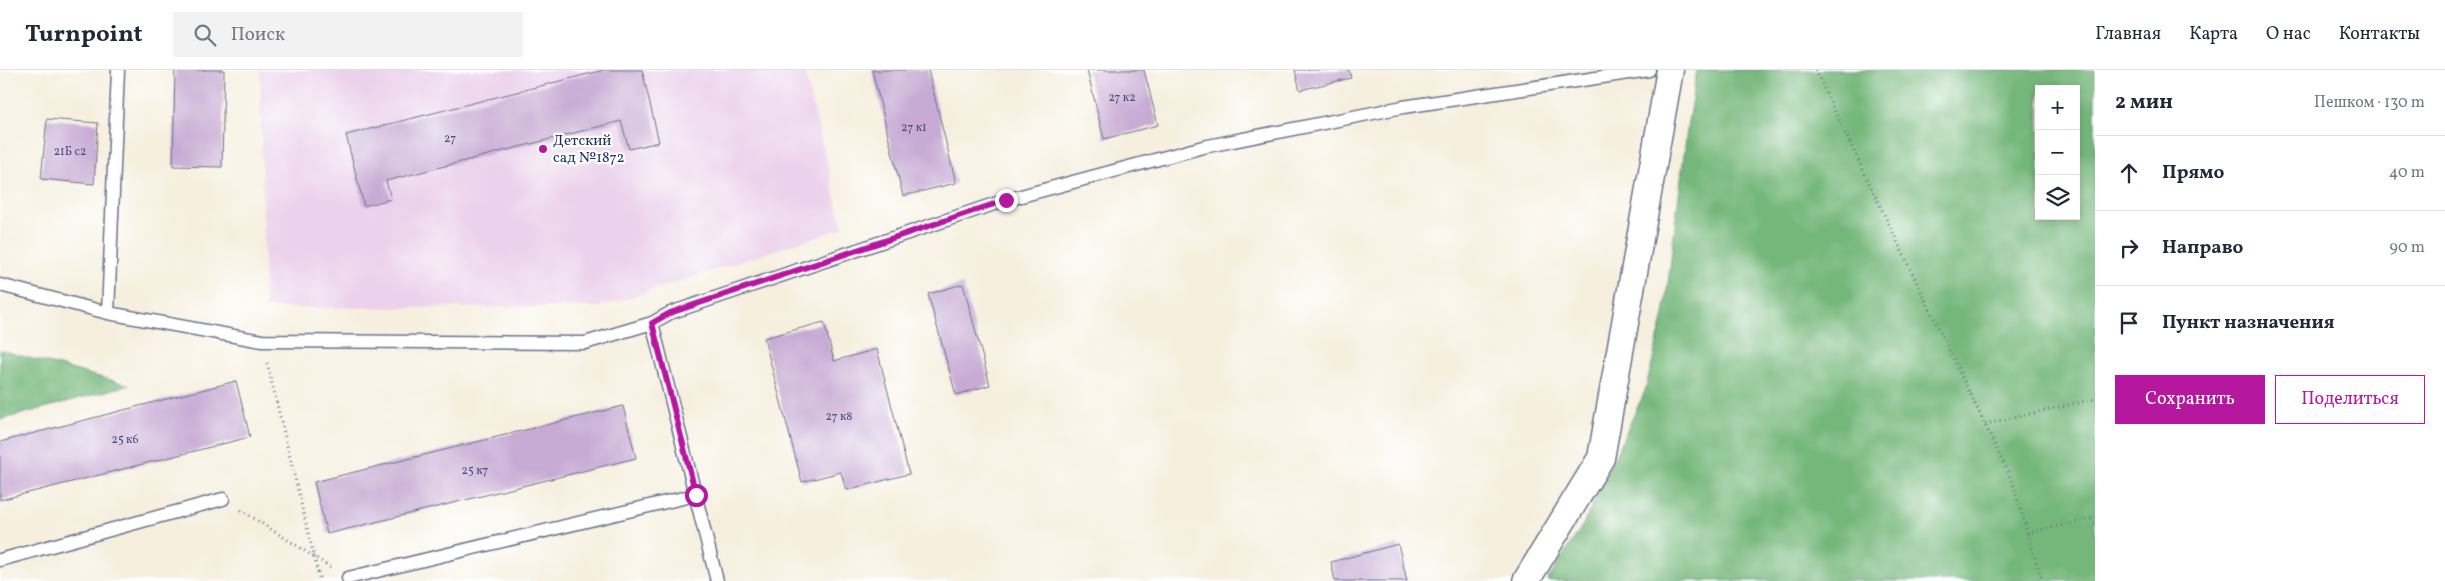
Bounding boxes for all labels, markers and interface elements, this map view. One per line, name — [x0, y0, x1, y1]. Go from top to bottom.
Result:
search box — [173, 12, 523, 57]
text: Turnpoint — [25, 18, 143, 52]
icon: search — [191, 21, 219, 49]
text: Поиск — [231, 22, 285, 48]
text: Главная — [2095, 22, 2161, 47]
text: Карта — [2189, 22, 2238, 47]
text: О нас — [2266, 22, 2311, 47]
text: Контакты — [2339, 22, 2420, 47]
map controls — [2035, 85, 2080, 220]
button: + — [2035, 85, 2080, 130]
text: 2 мин — [2115, 88, 2173, 117]
house number: 27 к2 — [1108, 90, 1136, 106]
text: Пешком · 130 m — [2314, 92, 2425, 114]
house number: 27 к1 — [901, 120, 927, 136]
button: − — [2035, 130, 2080, 175]
house number: 27 — [444, 131, 456, 147]
place label: Детский сад №1872 — [553, 131, 625, 169]
marker: Детский сад №1872 — [537, 143, 549, 155]
house number: 21Б с2 — [54, 144, 86, 160]
icon: ahead — [2115, 159, 2143, 187]
text: Прямо — [2162, 160, 2224, 186]
text: 40 m — [2389, 162, 2425, 184]
button: layers — [2035, 175, 2080, 220]
route end — [995, 189, 1018, 212]
icon: right — [2115, 234, 2143, 262]
text: Направо — [2162, 235, 2244, 261]
text: 90 m — [2389, 237, 2425, 259]
icon: arrive — [2115, 309, 2143, 337]
text: Пункт назначения — [2162, 310, 2335, 336]
button: Сохранить — [2115, 375, 2265, 424]
button: Поделиться — [2275, 375, 2425, 424]
house number: 27 к8 — [826, 409, 852, 425]
house number: 25 к6 — [111, 432, 139, 448]
house number: 25 к7 — [462, 463, 489, 479]
route start — [685, 484, 708, 507]

